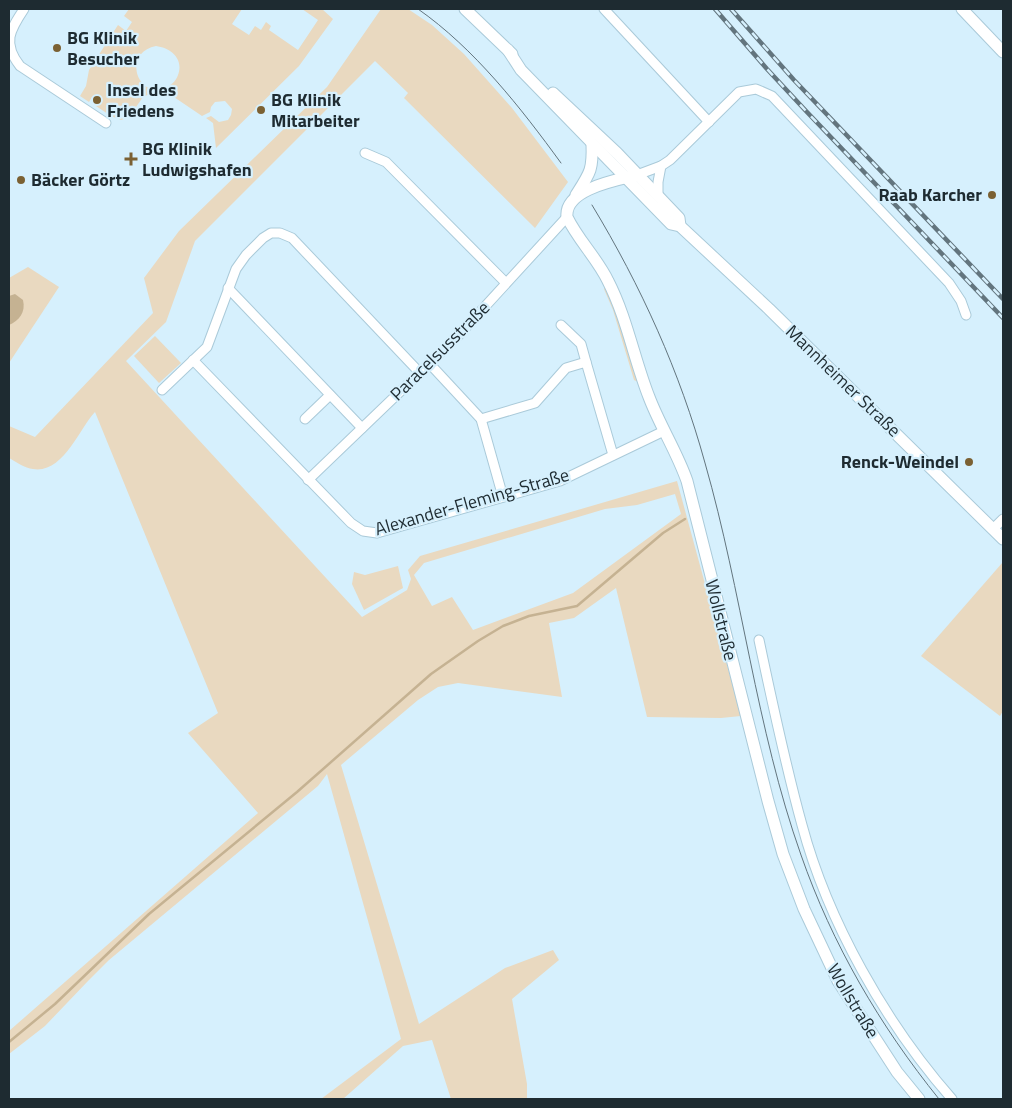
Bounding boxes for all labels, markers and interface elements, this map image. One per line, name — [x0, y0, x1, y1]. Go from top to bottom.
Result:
place label: BG Klinik Besucher — [67, 24, 140, 72]
marker: BG Klinik Besucher — [51, 42, 63, 54]
place label: Insel des Friedens — [107, 76, 176, 124]
place label: BG Klinik Mitarbeiter — [271, 86, 360, 134]
marker: Insel des Friedens — [91, 94, 103, 106]
marker: BG Klinik Mitarbeiter — [255, 104, 267, 116]
place label: BG Klinik Ludwigshafen — [142, 135, 252, 183]
marker: BG Klinik Ludwigshafen — [124, 152, 138, 166]
place label: Bäcker Görtz — [31, 166, 130, 193]
marker: Bäcker Görtz — [15, 174, 27, 186]
place label: Raab Karcher — [878, 181, 982, 208]
marker: Raab Karcher — [986, 189, 998, 201]
street label: Paracelsusstraße — [384, 295, 496, 407]
street label: Mannheimer Straße — [780, 318, 907, 443]
place label: Renck-Weindel — [841, 448, 959, 475]
marker: Renck-Weindel — [963, 456, 975, 468]
street label: Alexander-Fleming-Straße — [372, 461, 572, 542]
street label: Wollstraße — [698, 576, 745, 663]
street label: Wollstraße — [821, 958, 886, 1043]

